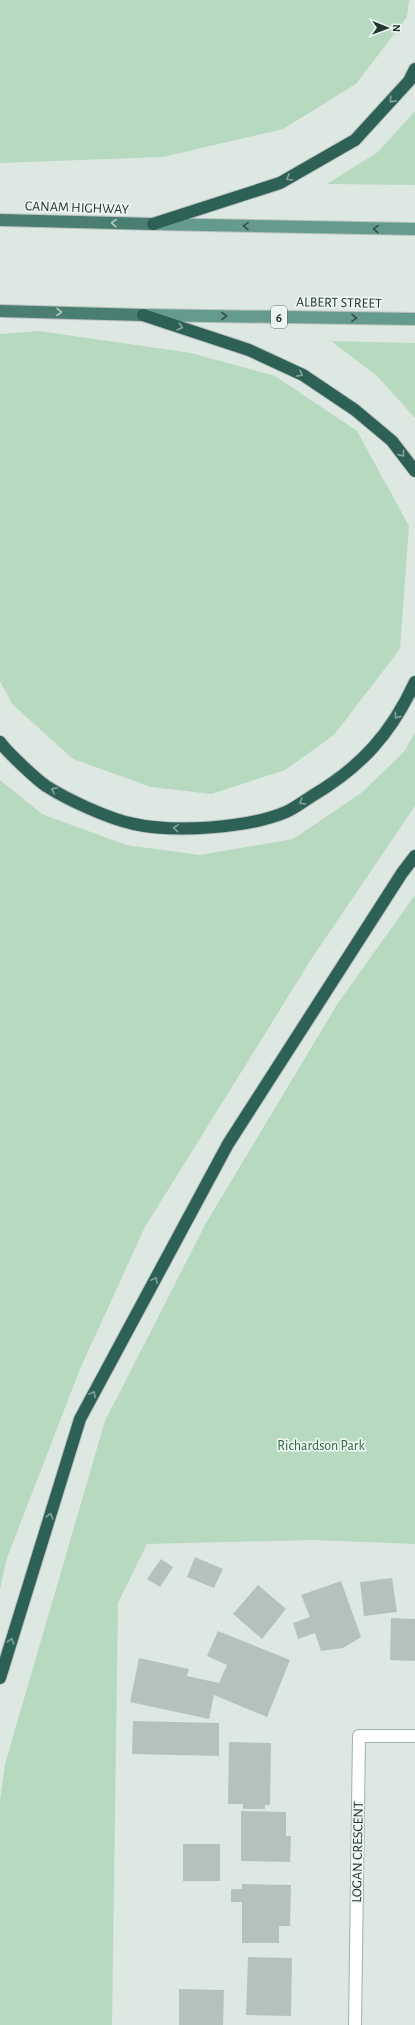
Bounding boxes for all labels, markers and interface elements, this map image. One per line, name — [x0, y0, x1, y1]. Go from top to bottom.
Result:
north arrow — [367, 8, 407, 48]
text: N — [391, 24, 402, 32]
one-way arrow — [389, 95, 396, 103]
one-way arrow — [286, 173, 293, 180]
street label: CANAM HIGHWAY — [25, 199, 130, 217]
one-way arrow — [111, 219, 117, 228]
one-way arrow — [243, 222, 249, 230]
one-way arrow — [373, 225, 379, 233]
street label: ALBERT STREET — [296, 295, 382, 311]
road number: 6 — [271, 306, 287, 328]
one-way arrow — [56, 308, 62, 317]
one-way arrow — [221, 312, 227, 320]
one-way arrow — [351, 314, 357, 322]
one-way arrow — [176, 322, 183, 331]
one-way arrow — [296, 370, 304, 377]
one-way arrow — [398, 449, 405, 456]
one-way arrow — [395, 712, 402, 719]
one-way arrow — [50, 787, 58, 795]
one-way arrow — [299, 798, 306, 805]
one-way arrow — [173, 824, 179, 833]
one-way arrow — [150, 1277, 157, 1284]
one-way arrow — [88, 1391, 95, 1398]
park label: Richardson Park — [277, 1439, 365, 1453]
one-way arrow — [45, 1513, 54, 1520]
one-way arrow — [6, 1637, 15, 1644]
street label: LOGAN CRESCENT — [350, 1801, 366, 1903]

